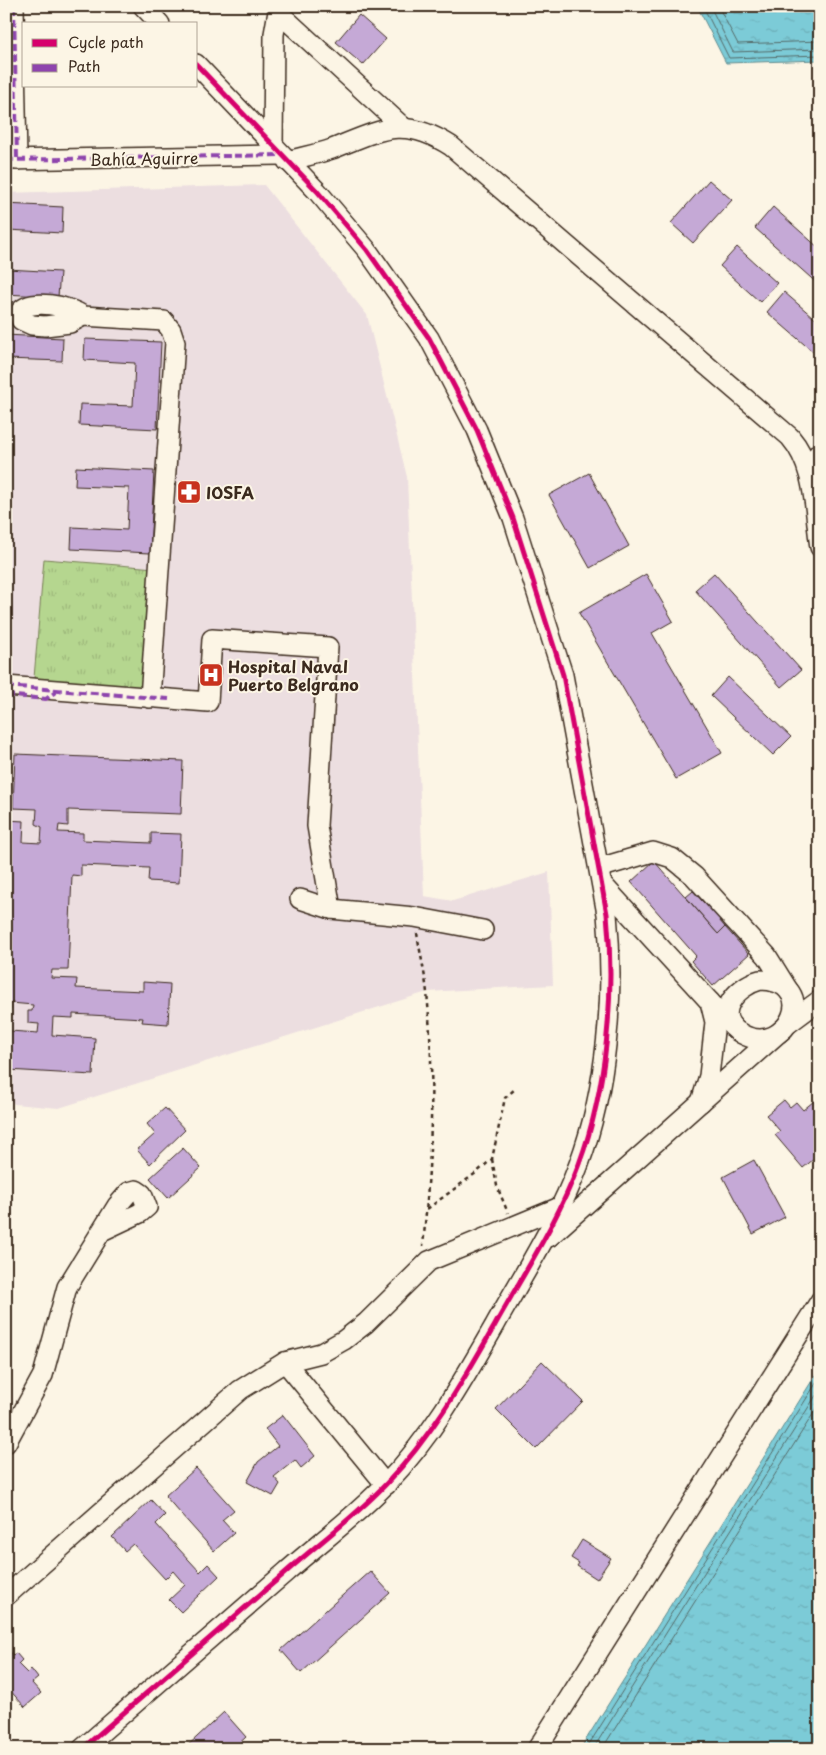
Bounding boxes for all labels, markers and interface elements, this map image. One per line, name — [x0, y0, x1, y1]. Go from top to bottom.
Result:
legend — [22, 22, 198, 88]
text: Cycle path — [68, 30, 144, 53]
text: Path — [68, 54, 100, 77]
street label: Bahía Aguirre — [89, 145, 199, 171]
pharmacy icon: IOSFA — [176, 479, 202, 505]
place label: IOSFA — [206, 480, 255, 504]
place label: Hospital Naval Puerto Belgrano — [228, 654, 359, 696]
hospital icon: Hospital Naval Puerto Belgrano — [198, 662, 224, 688]

